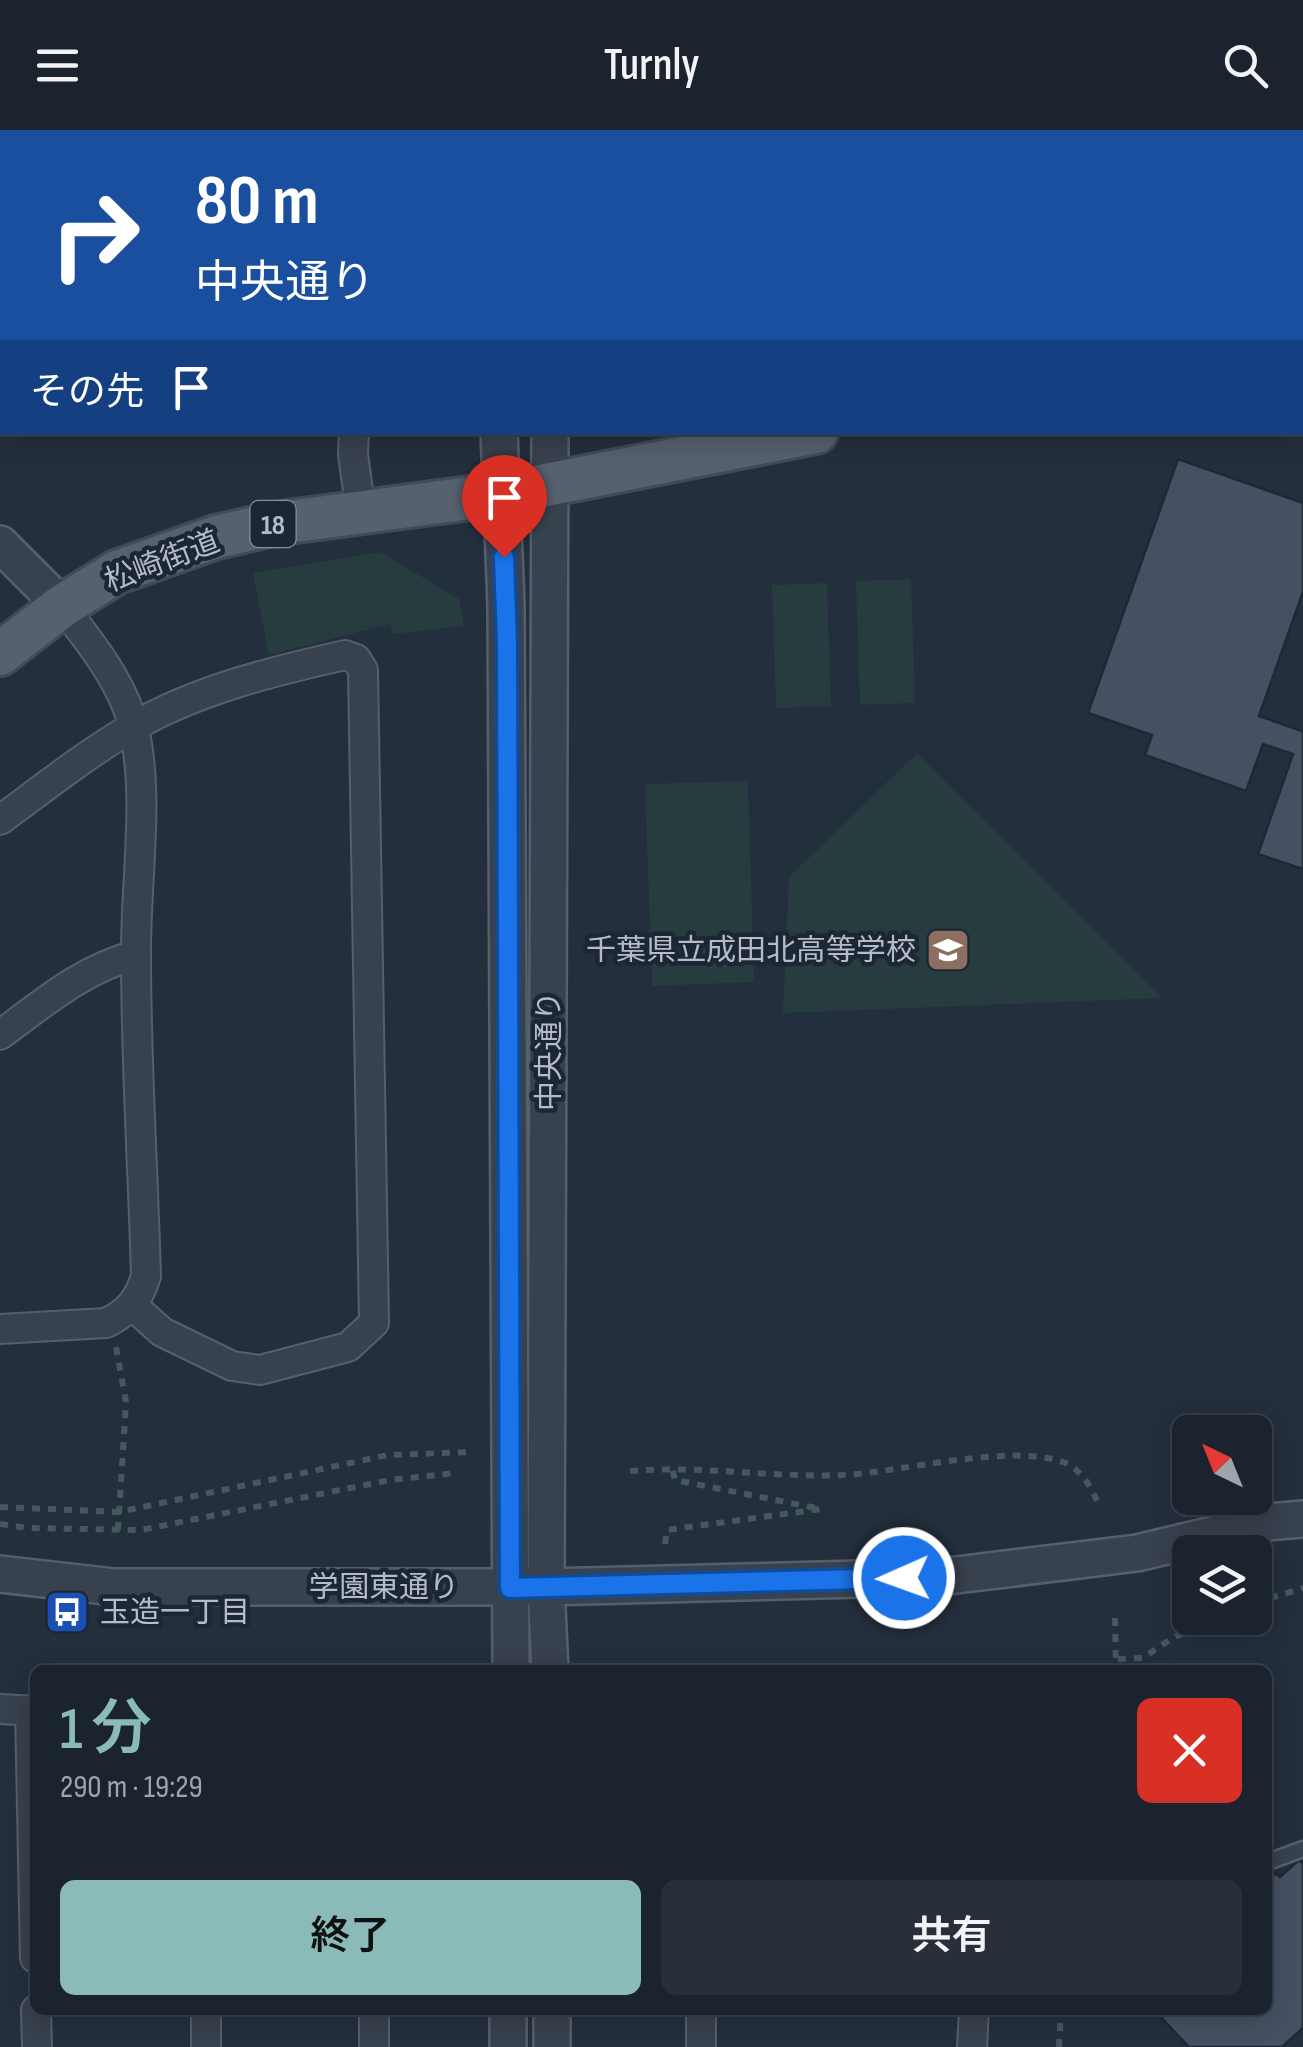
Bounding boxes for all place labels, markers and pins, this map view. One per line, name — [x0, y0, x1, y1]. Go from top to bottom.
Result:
pin — [462, 455, 547, 558]
school or university icon: 千葉県立成田北高等学校 — [925, 927, 971, 973]
place label: 千葉県立成田北高等学校 — [586, 933, 916, 969]
bus stop icon: 玉造一丁目 — [44, 1589, 90, 1635]
place label: 玉造一丁目 — [100, 1595, 250, 1631]

